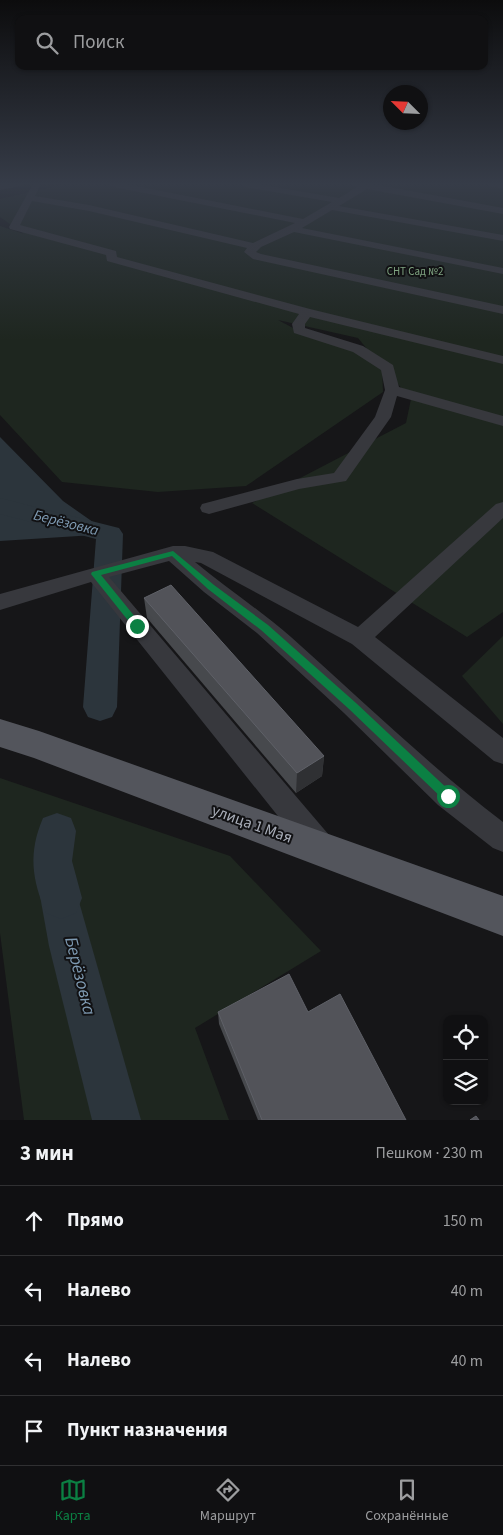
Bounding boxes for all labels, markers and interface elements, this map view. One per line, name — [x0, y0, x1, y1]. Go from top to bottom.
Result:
search box — [15, 15, 488, 70]
icon: search — [33, 29, 61, 57]
text: Поиск — [73, 29, 124, 56]
north arrow — [383, 85, 428, 130]
park label: СНТ Сад №2 — [387, 264, 443, 279]
water label: Берёзовка — [31, 505, 101, 541]
route end — [126, 615, 149, 638]
route start — [437, 785, 460, 808]
street label: улица 1 Мая — [209, 799, 295, 849]
water label: Берёзовка — [58, 934, 102, 1018]
map controls — [443, 1015, 488, 1105]
button: locate — [443, 1015, 488, 1060]
button: layers — [443, 1060, 488, 1105]
text: 3 мин — [20, 1138, 74, 1168]
text: Пешком · 230 m — [376, 1142, 483, 1164]
icon: ahead — [20, 1207, 48, 1235]
text: Прямо — [67, 1207, 124, 1234]
text: 150 m — [443, 1210, 483, 1232]
icon: left — [20, 1277, 48, 1305]
text: Налево — [67, 1277, 131, 1304]
text: 40 m — [451, 1280, 483, 1302]
icon: left — [20, 1347, 48, 1375]
text: Налево — [67, 1347, 131, 1374]
text: 40 m — [451, 1350, 483, 1372]
icon: arrive — [20, 1417, 48, 1445]
text: Пункт назначения — [67, 1417, 228, 1444]
tab: Карта — [55, 1476, 91, 1526]
tab: Маршрут — [200, 1476, 256, 1526]
tab: Сохранённые — [365, 1476, 448, 1526]

